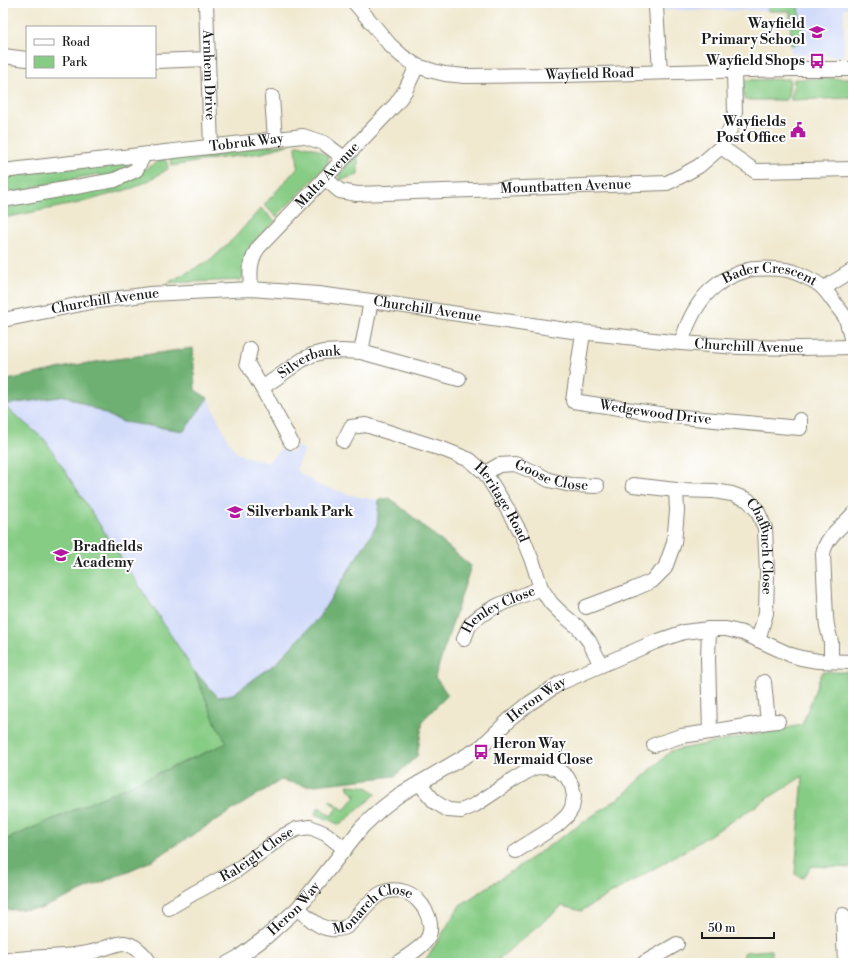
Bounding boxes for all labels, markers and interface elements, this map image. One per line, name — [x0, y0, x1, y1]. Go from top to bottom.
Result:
place label: Wayfield Primary School — [701, 15, 805, 49]
school or university icon: Wayfield Primary School — [808, 23, 826, 41]
legend — [26, 26, 156, 78]
street label: Arnhem Drive — [198, 28, 219, 120]
text: Road — [62, 35, 90, 50]
place label: Wayfield Shops — [705, 52, 805, 70]
bus stop icon: Wayfield Shops — [808, 52, 826, 70]
text: Park — [62, 55, 88, 70]
street label: Wayfield Road — [544, 64, 634, 84]
place label: Wayfields Post Office — [716, 113, 786, 147]
public building icon: Wayfields Post Office — [789, 121, 807, 139]
street label: Tobruk Way — [208, 129, 285, 156]
street label: Malta Avenue — [292, 139, 363, 212]
street label: Mountbatten Avenue — [500, 175, 632, 198]
street label: Bader Crescent — [718, 260, 820, 290]
street label: Churchill Avenue — [50, 285, 160, 319]
street label: Churchill Avenue — [372, 292, 483, 326]
street label: Churchill Avenue — [694, 335, 804, 357]
street label: Silverbank — [274, 342, 341, 383]
street label: Wedgewood Drive — [597, 396, 712, 429]
street label: Goose Close — [512, 456, 589, 495]
street label: Heritage Road — [470, 458, 533, 545]
street label: Chaffinch Close — [742, 495, 776, 595]
school or university icon: Silverbank Park — [226, 503, 244, 521]
place label: Silverbank Park — [247, 503, 354, 521]
place label: Bradfields Academy — [72, 538, 142, 572]
school or university icon: Bradfields Academy — [52, 546, 70, 564]
street label: Henley Close — [458, 582, 538, 636]
street label: Heron Way — [503, 672, 569, 727]
place label: Heron Way Mermaid Close — [493, 735, 593, 769]
bus stop icon: Heron Way Mermaid Close — [472, 743, 490, 761]
street label: Raleigh Close — [217, 823, 297, 886]
street label: Heron Way — [264, 878, 324, 940]
street label: Monarch Close — [331, 881, 416, 939]
scale bar — [702, 914, 774, 940]
text: 50 m — [708, 921, 736, 936]

